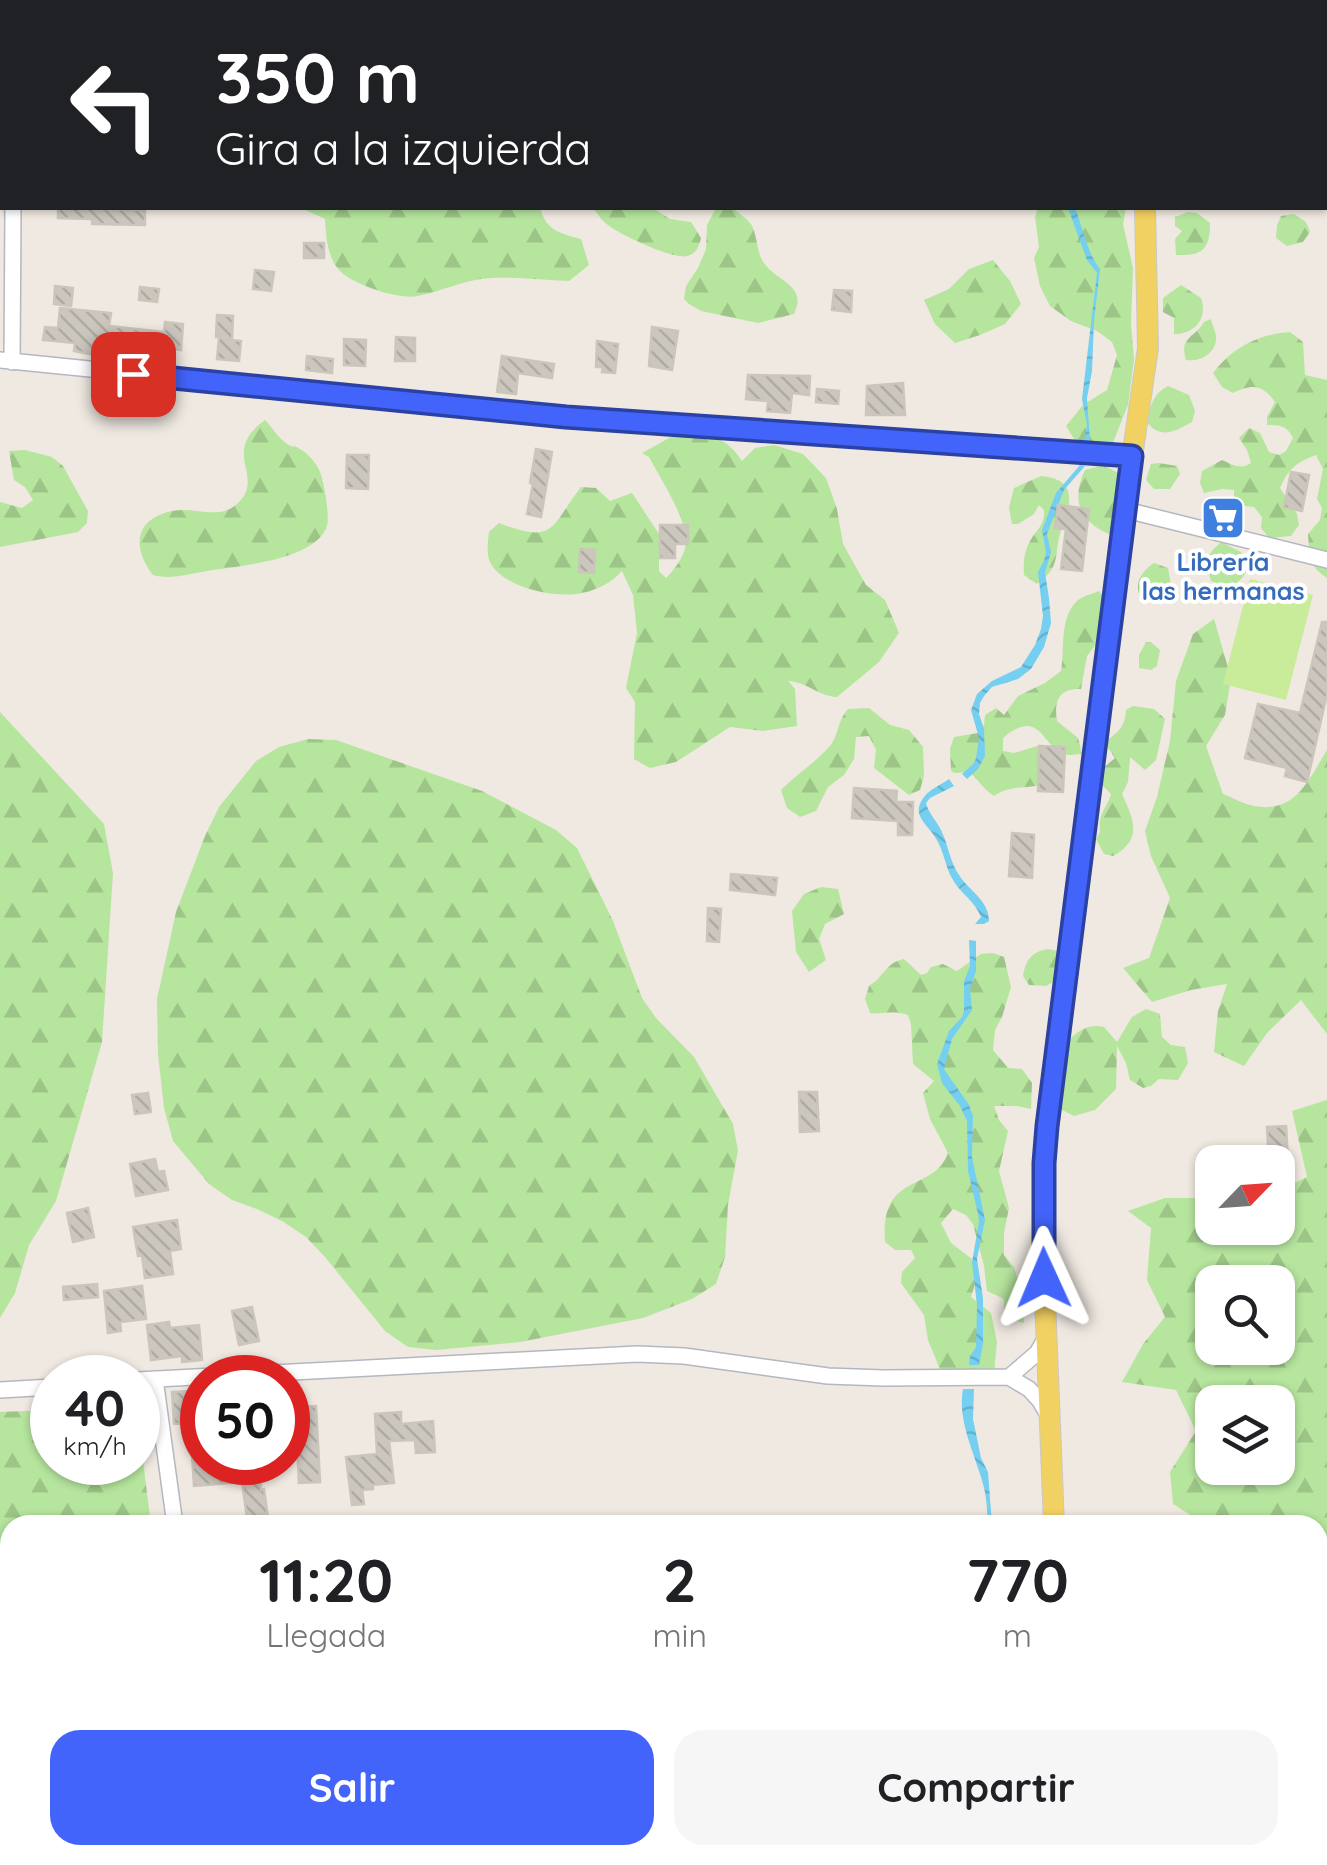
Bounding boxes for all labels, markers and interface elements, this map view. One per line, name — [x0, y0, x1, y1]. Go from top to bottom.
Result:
text: 350 m — [215, 33, 420, 121]
icon: left — [50, 40, 180, 170]
text: Gira a la izquierda — [215, 120, 591, 176]
pin — [91, 332, 176, 417]
icon: arrive — [106, 347, 161, 402]
supermarket icon: Librería las hermanas — [1200, 495, 1246, 541]
place label: Librería las hermanas — [1141, 546, 1305, 606]
north arrow — [1195, 1145, 1295, 1245]
map controls — [1195, 1145, 1295, 1485]
position arrow — [992, 1226, 1096, 1330]
button: search — [1195, 1265, 1295, 1365]
speed limit sign: 50 — [180, 1355, 310, 1485]
text: 40 — [65, 1376, 125, 1439]
button: layers — [1195, 1385, 1295, 1485]
text: km/h — [63, 1430, 127, 1461]
text: 11:20 — [259, 1542, 393, 1617]
text: 2 — [663, 1542, 697, 1617]
text: 770 — [966, 1542, 1069, 1617]
text: Llegada — [266, 1615, 386, 1655]
text: min — [652, 1615, 707, 1655]
text: m — [1003, 1615, 1032, 1655]
button: Salir — [50, 1730, 654, 1845]
button: Compartir — [674, 1730, 1278, 1845]

